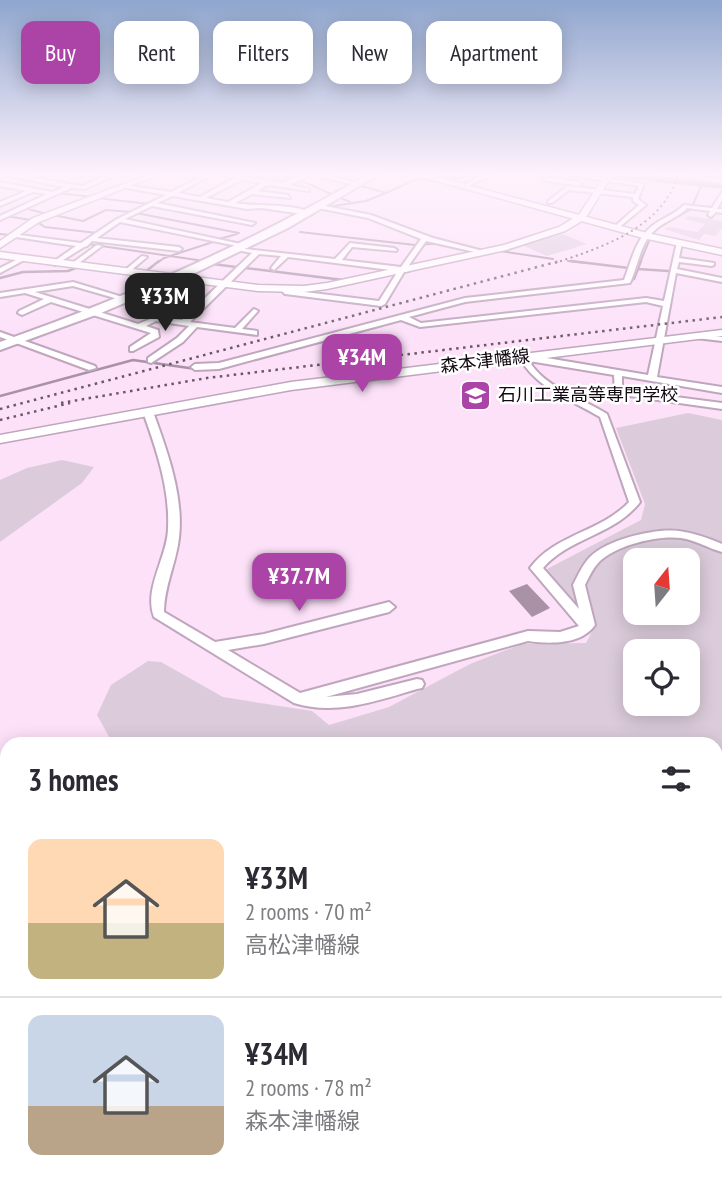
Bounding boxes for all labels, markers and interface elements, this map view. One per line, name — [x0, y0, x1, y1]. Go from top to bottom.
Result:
chip: Buy — [21, 21, 100, 84]
chip: Rent — [114, 21, 199, 84]
chip: Filters — [213, 21, 313, 84]
chip: New — [327, 21, 412, 84]
chip: Apartment — [426, 21, 562, 84]
pin: ¥33M — [124, 274, 206, 333]
text: ¥33M — [141, 281, 189, 310]
pin: ¥34M — [321, 334, 403, 394]
text: ¥34M — [338, 342, 386, 371]
street label: 森本津幡線 — [439, 344, 531, 377]
school or university icon: 石川工業高等専門学校 — [458, 378, 492, 412]
place label: 石川工業高等専門学校 — [498, 383, 678, 406]
north arrow — [623, 548, 700, 625]
map controls — [623, 548, 700, 716]
pin: ¥37.7M — [242, 554, 356, 613]
text: ¥37.7M — [268, 561, 330, 590]
button: locate — [623, 639, 700, 716]
text: 3 homes — [28, 760, 119, 799]
icon: filters — [657, 760, 695, 798]
text: ¥33M — [245, 858, 308, 897]
icon: home — [84, 867, 168, 951]
text: 2 rooms · 70 m² — [245, 897, 372, 926]
text: 高松津幡線 — [245, 930, 360, 959]
text: ¥34M — [245, 1034, 308, 1073]
icon: home — [84, 1043, 168, 1127]
text: 2 rooms · 78 m² — [245, 1073, 372, 1102]
text: 森本津幡線 — [245, 1106, 360, 1135]

